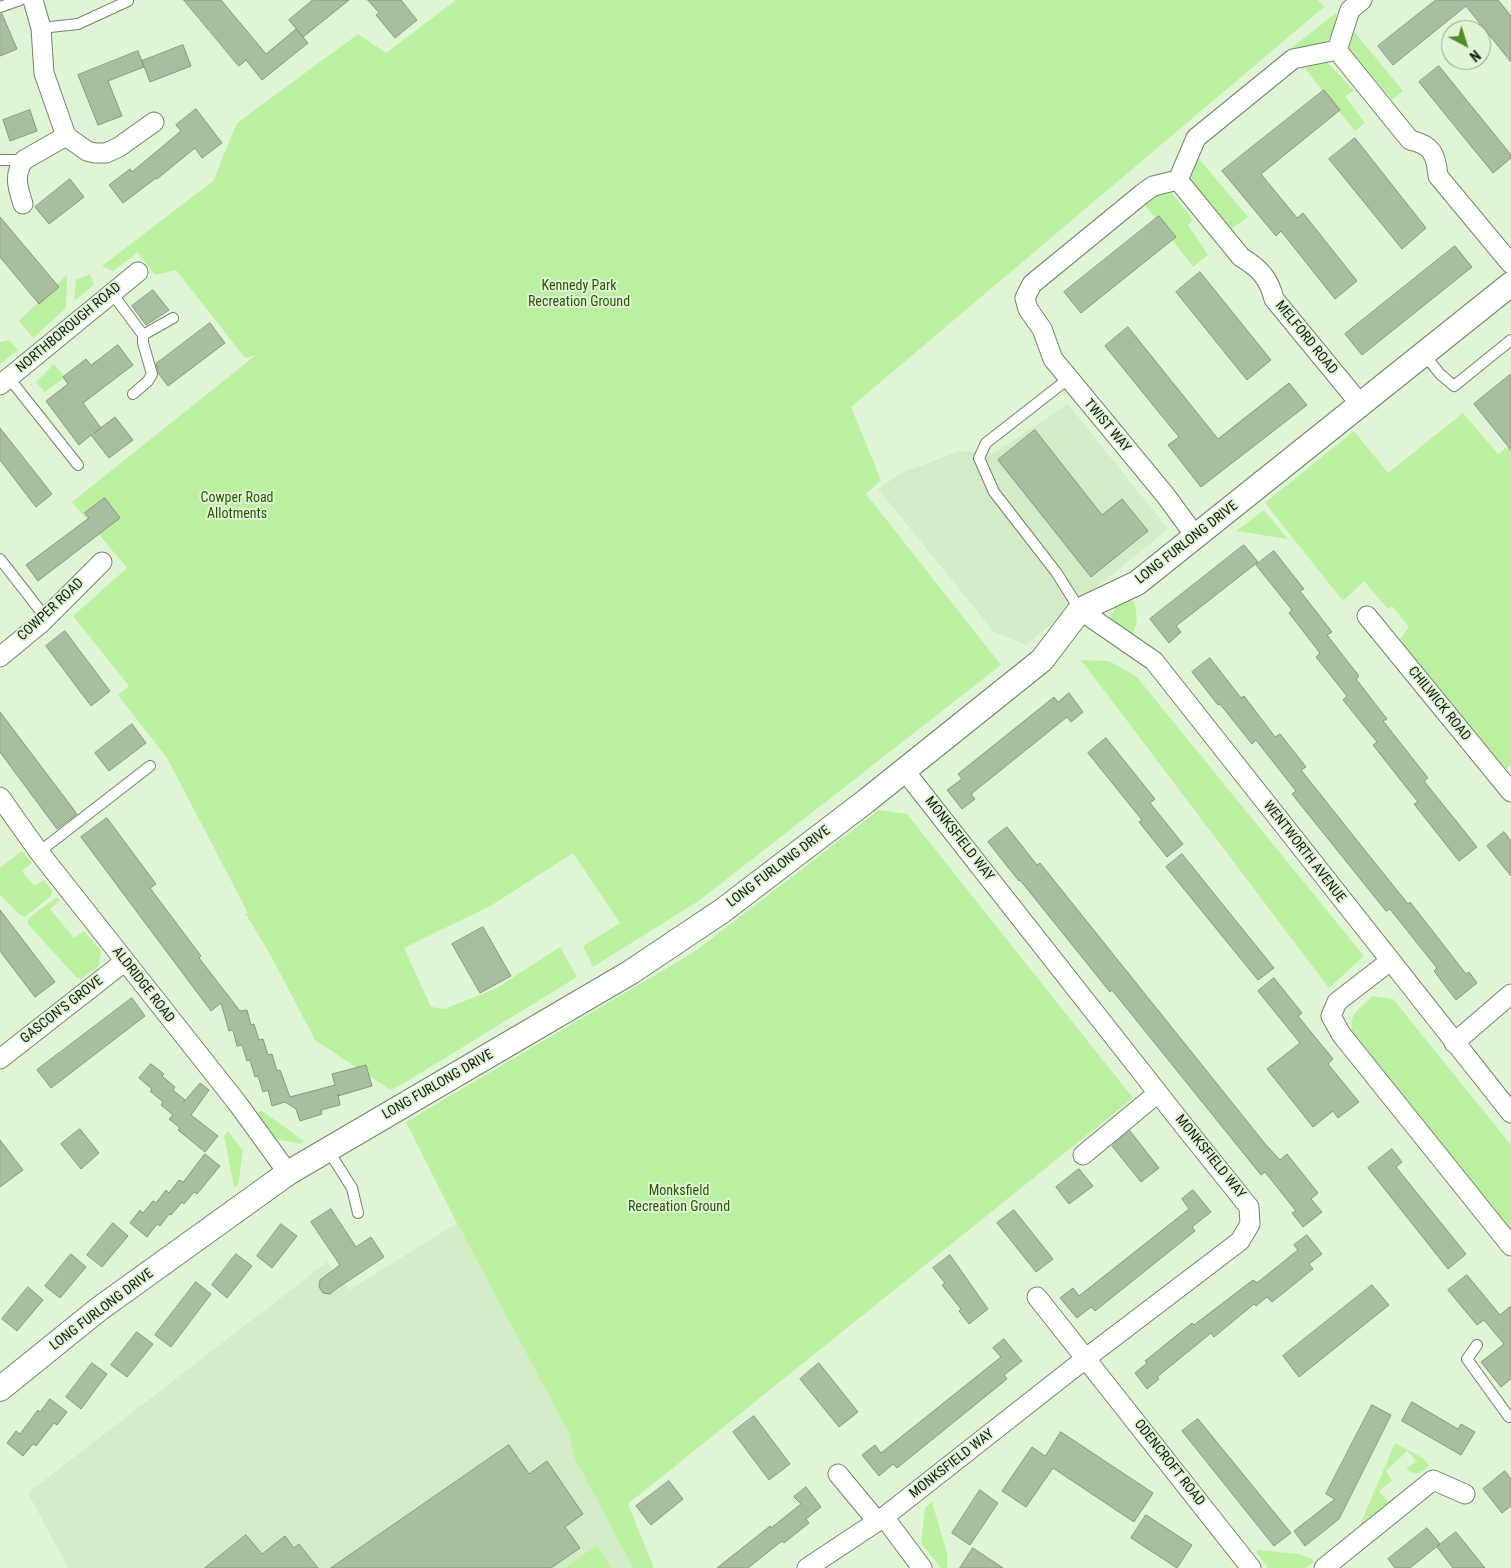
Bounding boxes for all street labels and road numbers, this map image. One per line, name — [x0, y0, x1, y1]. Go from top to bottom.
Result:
street label: NORTHBOROUGH ROAD — [13, 279, 125, 377]
street label: MELFORD ROAD — [1271, 298, 1341, 378]
street label: TWIST WAY — [1080, 396, 1134, 456]
street label: LONG FURLONG DRIVE — [1132, 498, 1242, 588]
street label: COWPER ROAD — [15, 575, 87, 645]
street label: CHILWICK ROAD — [1404, 664, 1474, 744]
street label: MONKSFIELD WAY — [921, 793, 997, 885]
street label: WENTWORTH AVENUE — [1259, 798, 1349, 906]
street label: LONG FURLONG DRIVE — [724, 823, 834, 911]
street label: ALDRIDGE ROAD — [108, 944, 178, 1026]
street label: GASCON'S GROVE — [17, 972, 107, 1048]
street label: LONG FURLONG DRIVE — [380, 1046, 496, 1124]
street label: MONKSFIELD WAY — [1171, 1112, 1249, 1202]
street label: LONG FURLONG DRIVE — [47, 1266, 157, 1354]
street label: ODENCROFT ROAD — [1130, 1416, 1208, 1510]
street label: MONKSFIELD WAY — [906, 1426, 998, 1502]

